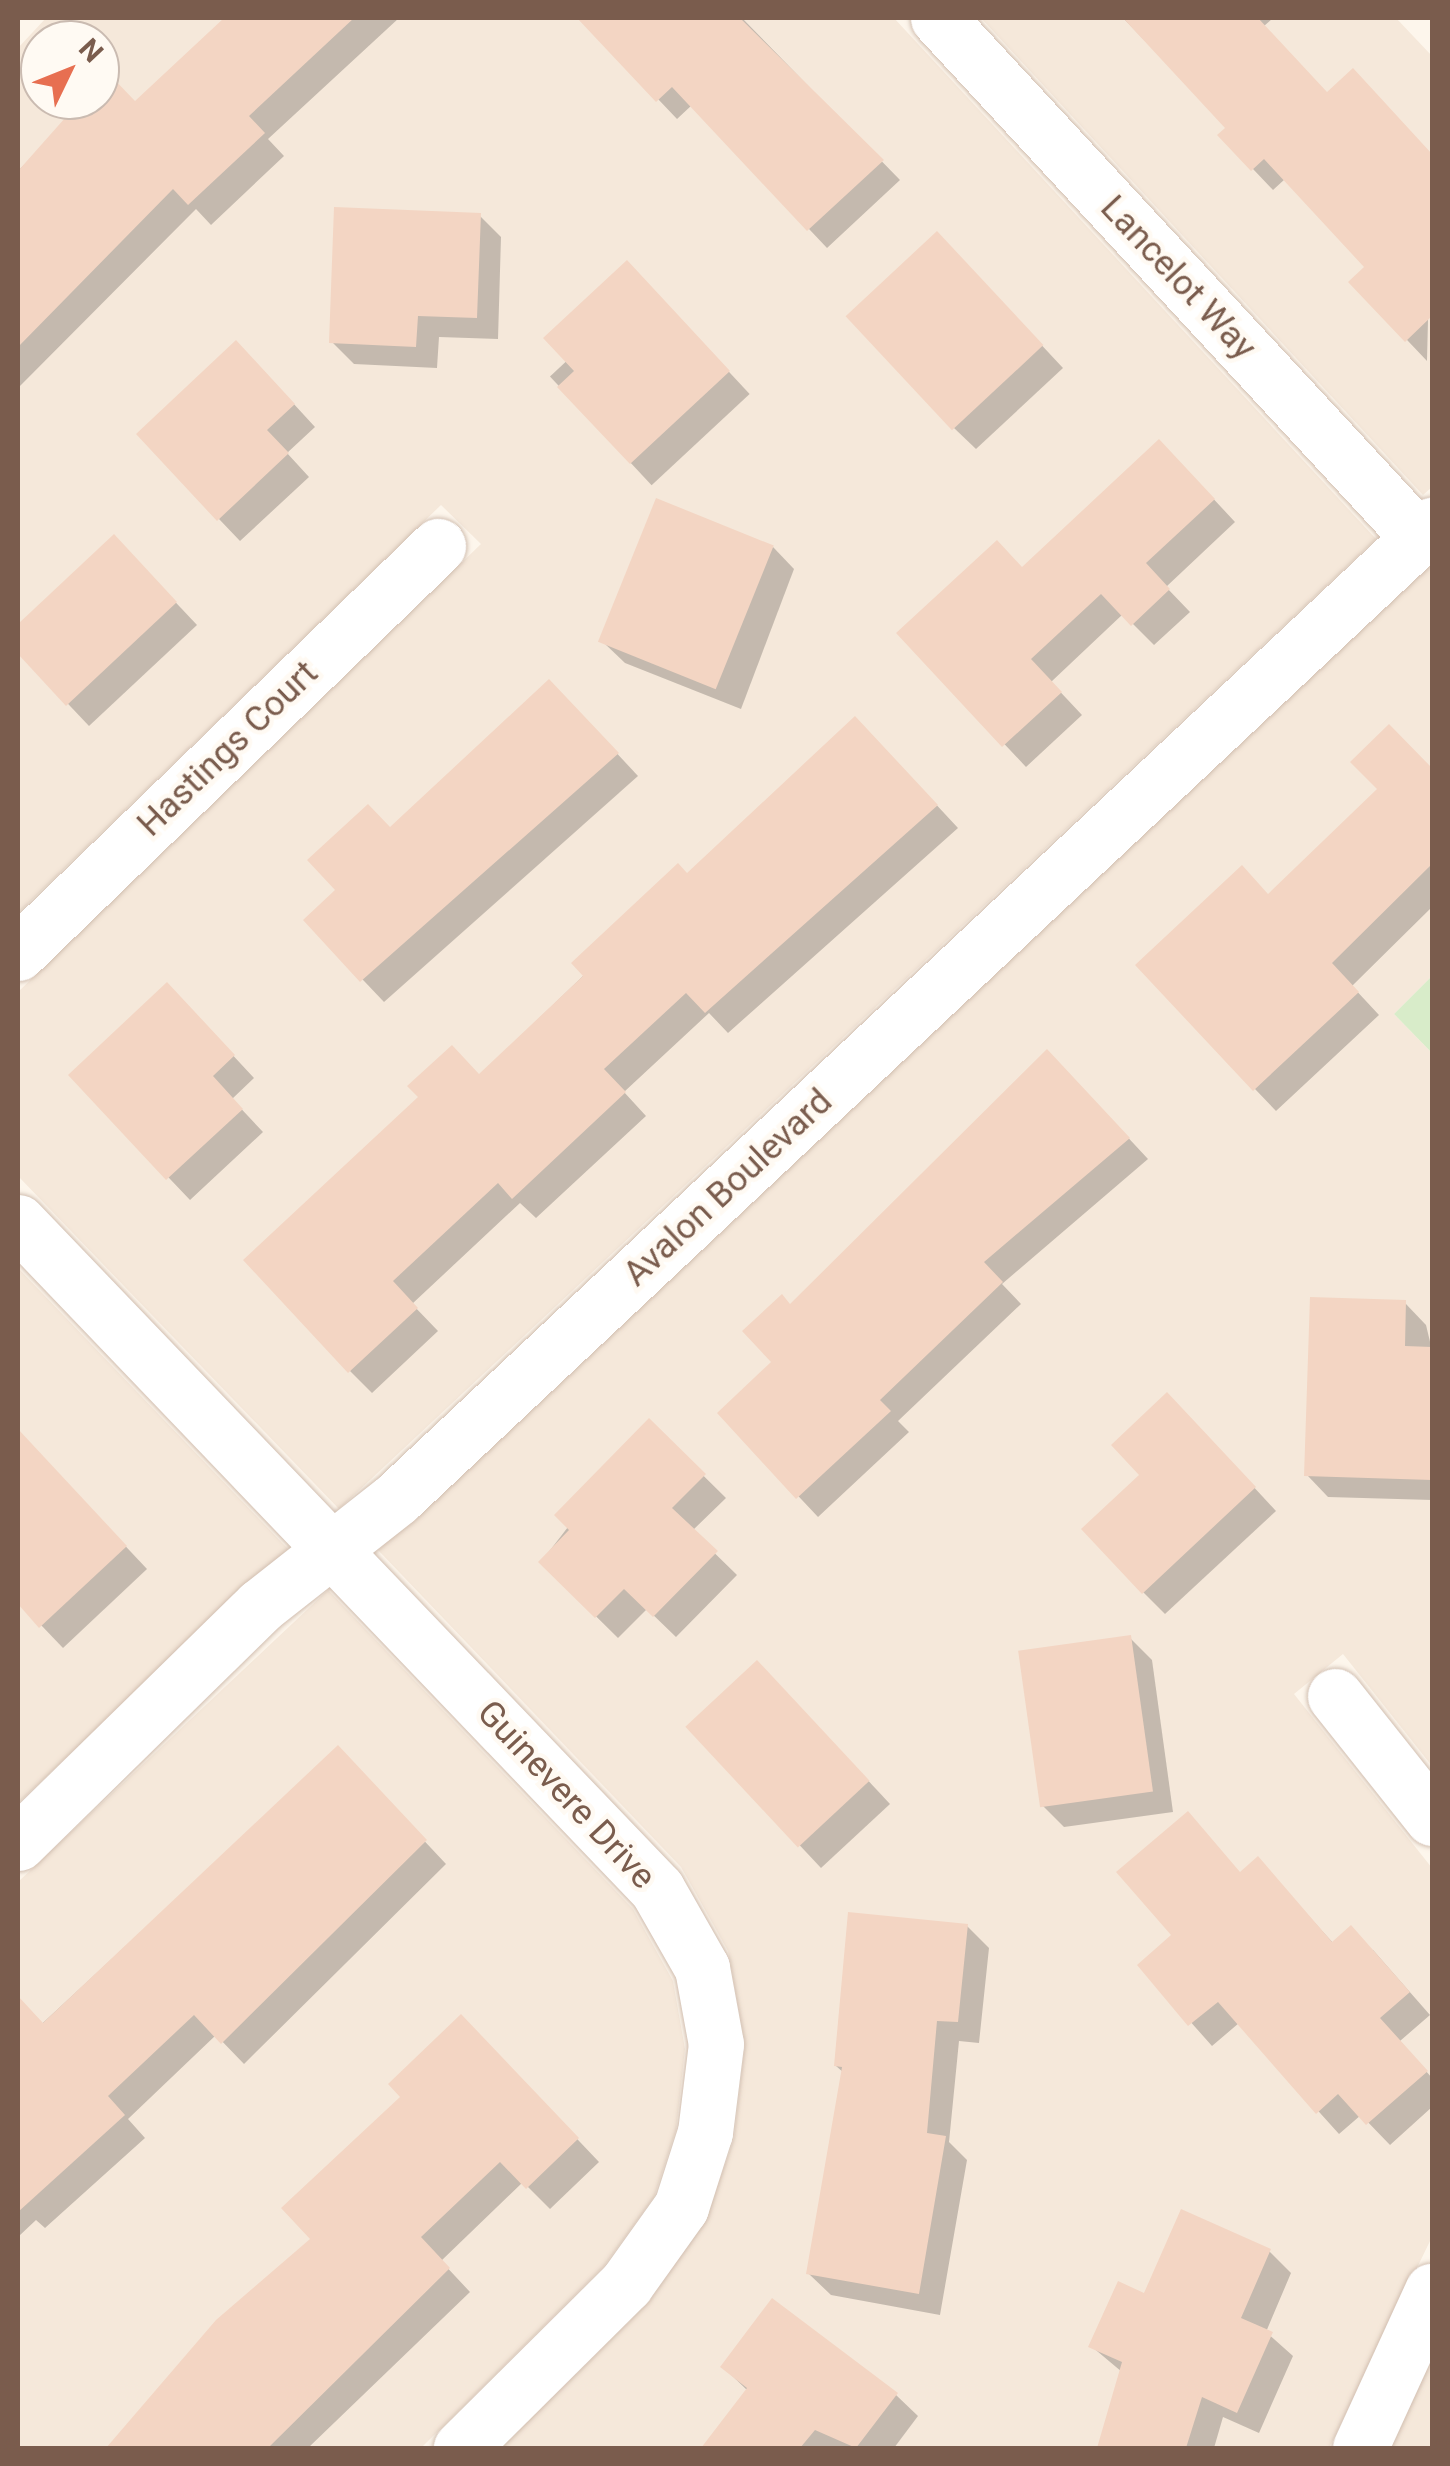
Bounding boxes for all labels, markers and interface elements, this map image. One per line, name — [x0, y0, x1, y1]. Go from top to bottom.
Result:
north arrow — [20, 20, 120, 120]
text: N — [72, 32, 110, 69]
street label: Lancelot Way — [1092, 187, 1264, 369]
street label: Hastings Court — [129, 653, 327, 845]
street label: Avalon Boulevard — [615, 1081, 841, 1295]
street label: Guinevere Drive — [468, 1692, 664, 1898]

